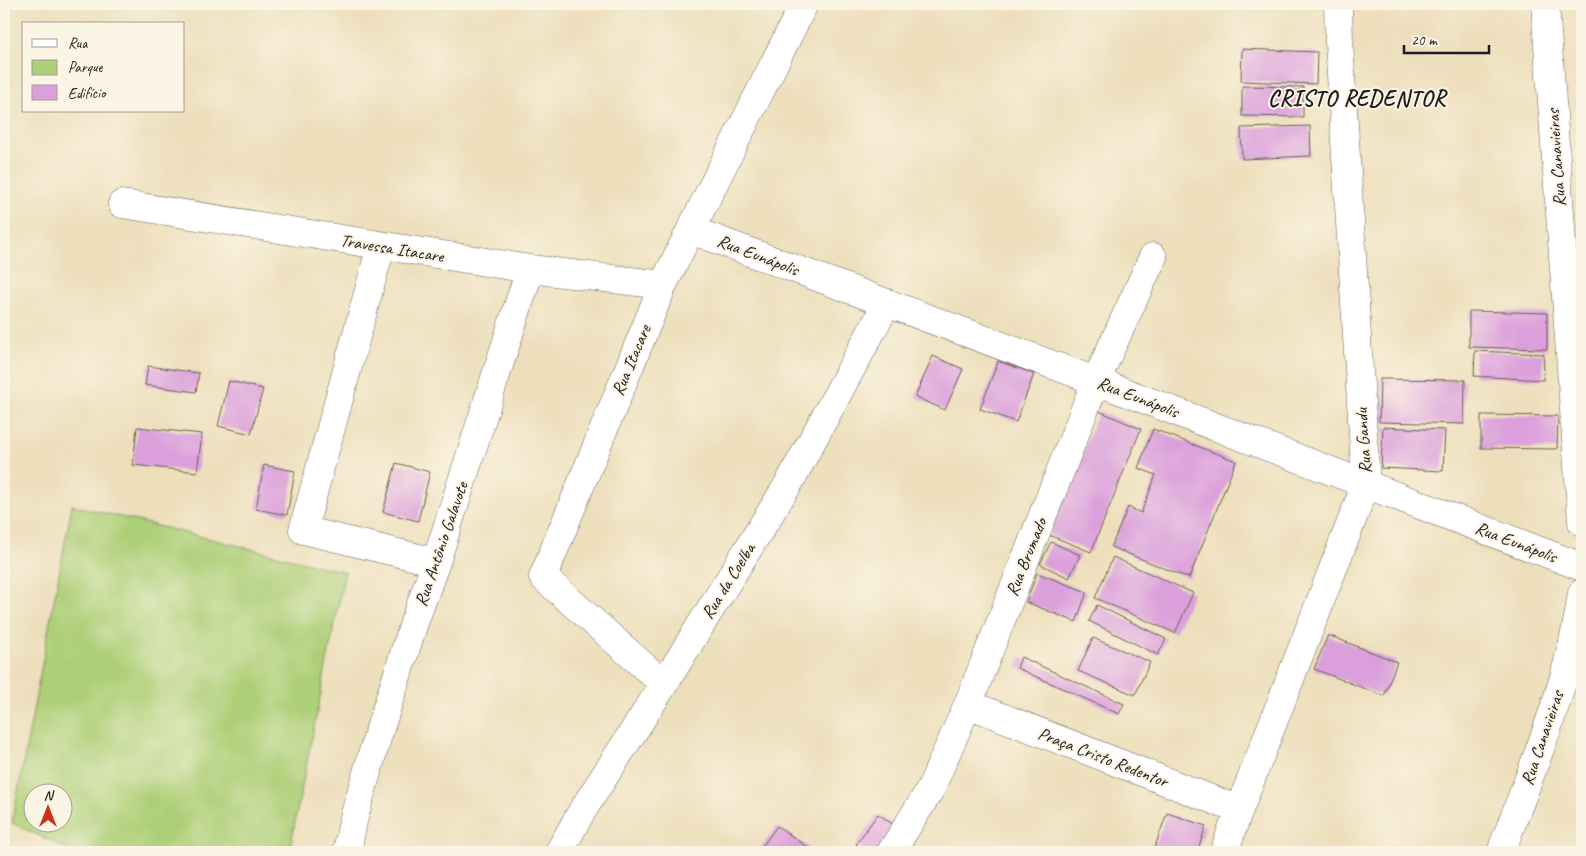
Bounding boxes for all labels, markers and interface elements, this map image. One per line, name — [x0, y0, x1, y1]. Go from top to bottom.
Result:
legend — [22, 22, 185, 112]
scale bar — [1404, 22, 1488, 54]
text: 20 m — [1411, 31, 1438, 50]
text: Rua — [68, 34, 88, 53]
text: Parque — [68, 58, 104, 77]
text: Edifício — [68, 84, 107, 103]
district label: CRISTO REDENTOR — [1268, 85, 1448, 113]
street label: Rua Canavieiras — [1541, 107, 1570, 208]
street label: Travessa Itacare — [339, 229, 446, 267]
street label: Rua Eunápolis — [714, 229, 803, 281]
street label: Rua Itacare — [606, 320, 656, 399]
street label: Rua Eunápolis — [1094, 371, 1183, 423]
street label: Rua Gandu — [1350, 406, 1376, 474]
street label: Rua Antônio Galavote — [409, 478, 473, 609]
street label: Rua Brumado — [1000, 513, 1052, 599]
street label: Rua Eunápolis — [1472, 516, 1561, 568]
street label: Rua da Coelba — [696, 538, 761, 623]
street label: Rua Canavieiras — [1516, 686, 1569, 788]
street label: Praça Cristo Redentor — [1035, 722, 1173, 793]
north arrow — [22, 784, 72, 834]
text: N — [44, 787, 55, 804]

